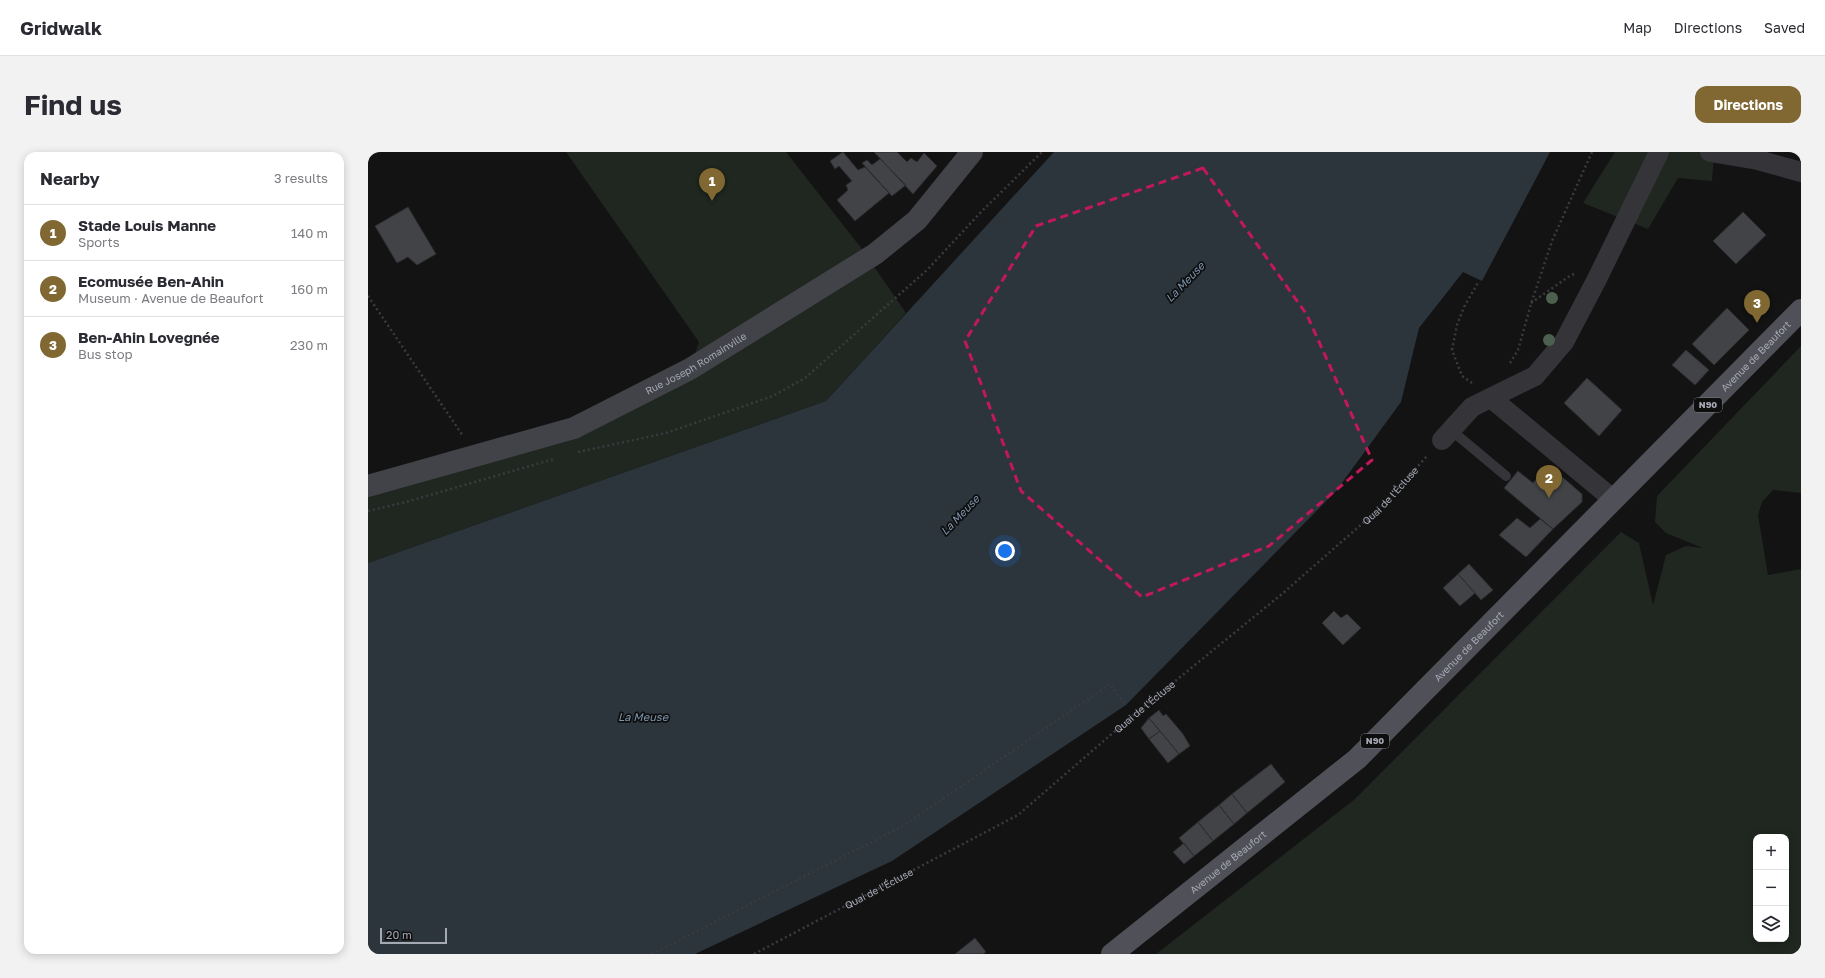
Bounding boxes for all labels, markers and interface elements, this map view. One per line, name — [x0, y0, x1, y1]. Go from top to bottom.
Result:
text: Gridwalk — [20, 16, 102, 39]
text: Map — [1623, 19, 1652, 36]
text: Directions — [1674, 19, 1742, 36]
text: Saved — [1764, 19, 1805, 36]
button: Directions — [1695, 86, 1801, 123]
text: Find us — [24, 88, 122, 121]
text: Nearby — [40, 168, 100, 189]
pin: 1 — [699, 168, 725, 201]
text: 3 results — [274, 170, 328, 186]
text: Stade Louis Manne — [78, 216, 216, 234]
text: 1 — [50, 225, 56, 241]
text: 140 m — [291, 225, 328, 241]
text: Sports — [78, 234, 120, 250]
water label: La Meuse — [1163, 258, 1208, 304]
text: Ecomusée Ben-Ahin — [78, 272, 224, 290]
text: 2 — [49, 281, 57, 297]
text: 160 m — [291, 281, 328, 297]
text: Museum · Avenue de Beaufort — [78, 290, 264, 306]
pin: 3 — [1744, 290, 1770, 323]
street label: Avenue de Beaufort — [1718, 318, 1793, 394]
text: Ben-Ahin Lovegnée — [78, 328, 220, 346]
street label: Rue Joseph Romainville — [643, 329, 749, 397]
text: 3 — [49, 337, 57, 353]
text: 230 m — [290, 337, 328, 353]
text: Bus stop — [78, 346, 133, 362]
road number: N90 — [1694, 398, 1722, 412]
street label: Quai de l'Écluse — [1360, 464, 1421, 527]
pin: 2 — [1536, 465, 1562, 498]
water label: La Meuse — [938, 491, 983, 537]
your location — [995, 541, 1015, 561]
street label: Avenue de Beaufort — [1431, 608, 1506, 684]
street label: Quai de l'Écluse — [1112, 678, 1178, 735]
water label: La Meuse — [618, 710, 670, 723]
road number: N90 — [1361, 734, 1389, 748]
street label: Avenue de Beaufort — [1187, 828, 1268, 896]
map controls — [1753, 834, 1789, 942]
button: + — [1753, 834, 1789, 870]
street label: Quai de l'Écluse — [843, 865, 915, 911]
button: − — [1753, 870, 1789, 906]
button: layers — [1753, 906, 1789, 942]
scale bar — [380, 926, 447, 945]
text: 20 m — [386, 928, 412, 941]

